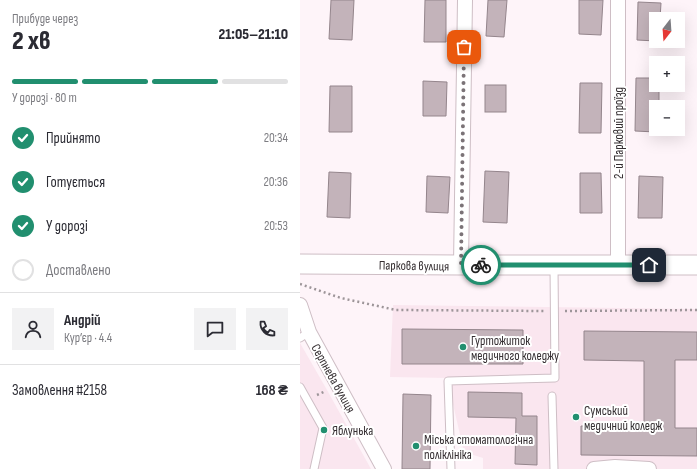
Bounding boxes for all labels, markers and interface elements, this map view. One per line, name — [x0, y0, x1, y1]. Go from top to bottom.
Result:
text: Прибуде через — [12, 11, 78, 27]
north arrow — [649, 12, 685, 48]
map controls — [649, 12, 685, 136]
text: 21:05–21:10 — [218, 25, 288, 44]
text: 2 хв — [12, 26, 51, 57]
pin — [447, 30, 481, 64]
icon: bag — [453, 36, 475, 58]
button: + — [649, 56, 685, 92]
street label: 2-й Парковий проїзд — [611, 87, 627, 179]
text: У дорозі · 80 m — [12, 90, 77, 106]
button: − — [649, 100, 685, 136]
icon: check — [12, 127, 34, 149]
text: Прийнято — [46, 129, 100, 148]
text: 20:34 — [264, 130, 288, 146]
icon: check — [12, 171, 34, 193]
text: Готується — [46, 173, 105, 192]
text: 20:36 — [263, 174, 288, 190]
icon: check — [12, 215, 34, 237]
text: У дорозі — [46, 217, 88, 236]
text: 20:53 — [264, 218, 288, 234]
courier — [461, 245, 501, 285]
pin — [632, 248, 666, 282]
icon: bike — [470, 254, 492, 276]
icon: home — [638, 254, 660, 276]
street label: Паркова вулиця — [379, 257, 449, 275]
text: Доставлено — [46, 261, 111, 280]
button: person — [12, 308, 54, 350]
button: chat — [194, 308, 236, 350]
button: phone — [246, 308, 288, 350]
text: Андрій — [64, 311, 100, 330]
text: Кур’єр · 4.4 — [64, 330, 112, 346]
place label: Гуртожиток медичного коледжу — [471, 333, 559, 364]
street label: Серпнева вулиця — [308, 341, 359, 416]
marker: Гуртожиток медичного коледжу — [458, 342, 468, 352]
text: Замовлення #2158 — [12, 381, 107, 400]
text: 168 ₴ — [256, 381, 288, 400]
place label: Сумський медичний коледж — [584, 403, 662, 434]
marker: Сумський медичний коледж — [571, 412, 581, 422]
place label: Яблунька — [332, 423, 373, 439]
marker: Яблунька — [319, 425, 329, 435]
place label: Міська стоматологічна поліклініка — [424, 432, 533, 463]
marker: Міська стоматологічна поліклініка — [411, 441, 421, 451]

